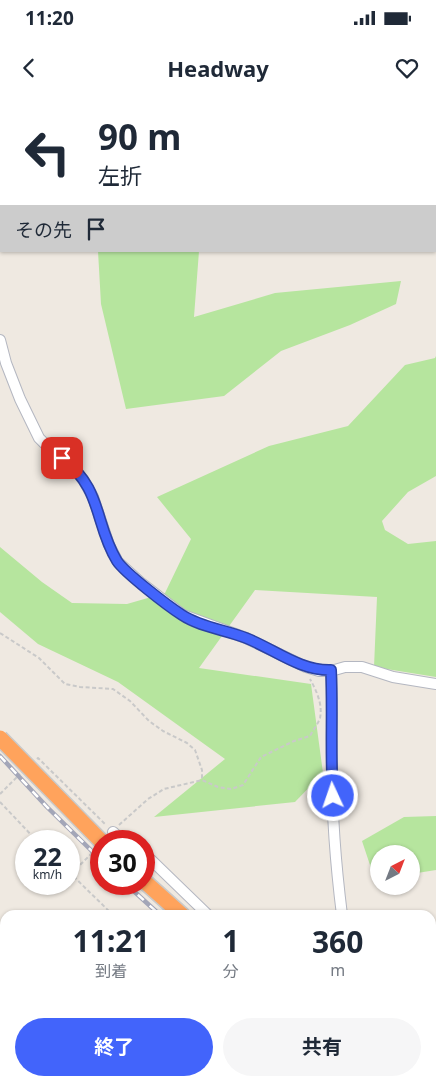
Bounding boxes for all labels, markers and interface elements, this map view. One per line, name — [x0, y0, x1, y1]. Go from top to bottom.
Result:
text: 11:20 — [25, 5, 74, 31]
text: Headway — [167, 53, 269, 83]
icon: back — [15, 54, 43, 82]
icon: heart — [393, 54, 421, 82]
text: 90 m — [98, 113, 181, 160]
icon: left — [15, 120, 80, 185]
text: 左折 — [98, 160, 142, 190]
icon: arrive — [82, 215, 110, 243]
text: その先 — [15, 217, 72, 243]
pin — [41, 437, 83, 479]
icon: arrive — [48, 444, 76, 472]
position arrow — [306, 769, 358, 821]
speed limit sign: 30 — [90, 830, 155, 895]
text: 22 — [33, 839, 62, 873]
north arrow — [370, 845, 420, 895]
map controls — [370, 845, 420, 895]
text: km/h — [33, 866, 62, 883]
text: 11:21 — [73, 920, 150, 961]
text: 1 — [222, 920, 239, 961]
text: 360 — [312, 921, 363, 962]
text: m — [330, 959, 345, 981]
text: 到着 — [95, 960, 127, 982]
text: 分 — [223, 960, 239, 982]
button: 終了 — [15, 1018, 213, 1076]
button: 共有 — [223, 1018, 421, 1076]

